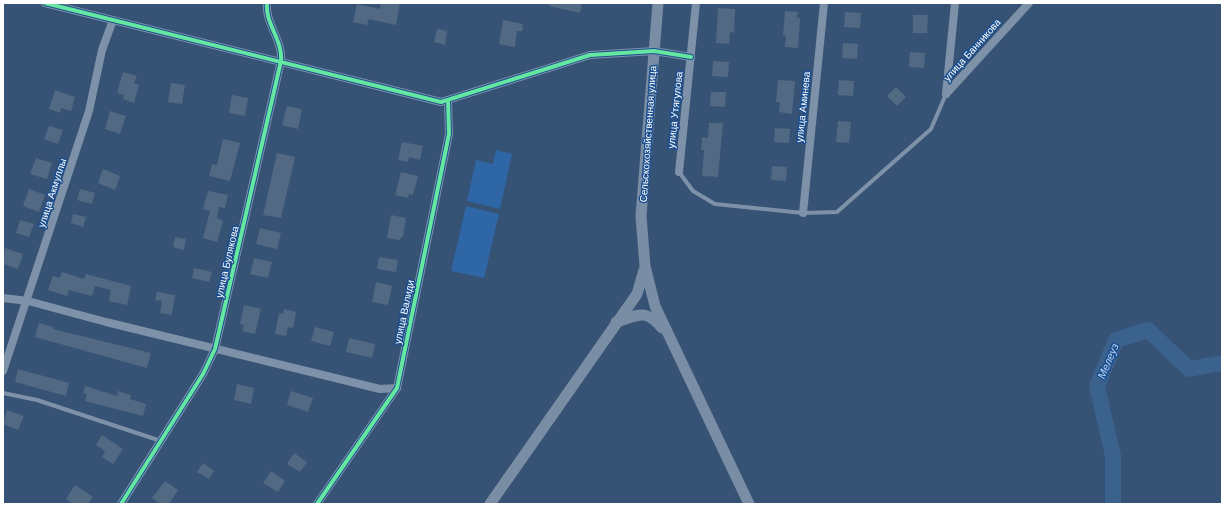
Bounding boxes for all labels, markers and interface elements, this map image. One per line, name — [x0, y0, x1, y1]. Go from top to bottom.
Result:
street label: улица Банникова — [941, 16, 1003, 83]
street label: Сельскохозяйственная улица — [638, 65, 658, 203]
street label: улица Утягулова — [665, 71, 685, 149]
street label: улица Аминева — [794, 71, 812, 143]
street label: улица Акмуллы — [36, 157, 68, 229]
street label: улица Булякова — [213, 225, 241, 299]
street label: улица Валиди — [392, 279, 416, 345]
water label: Мелеуз — [1095, 341, 1121, 381]

